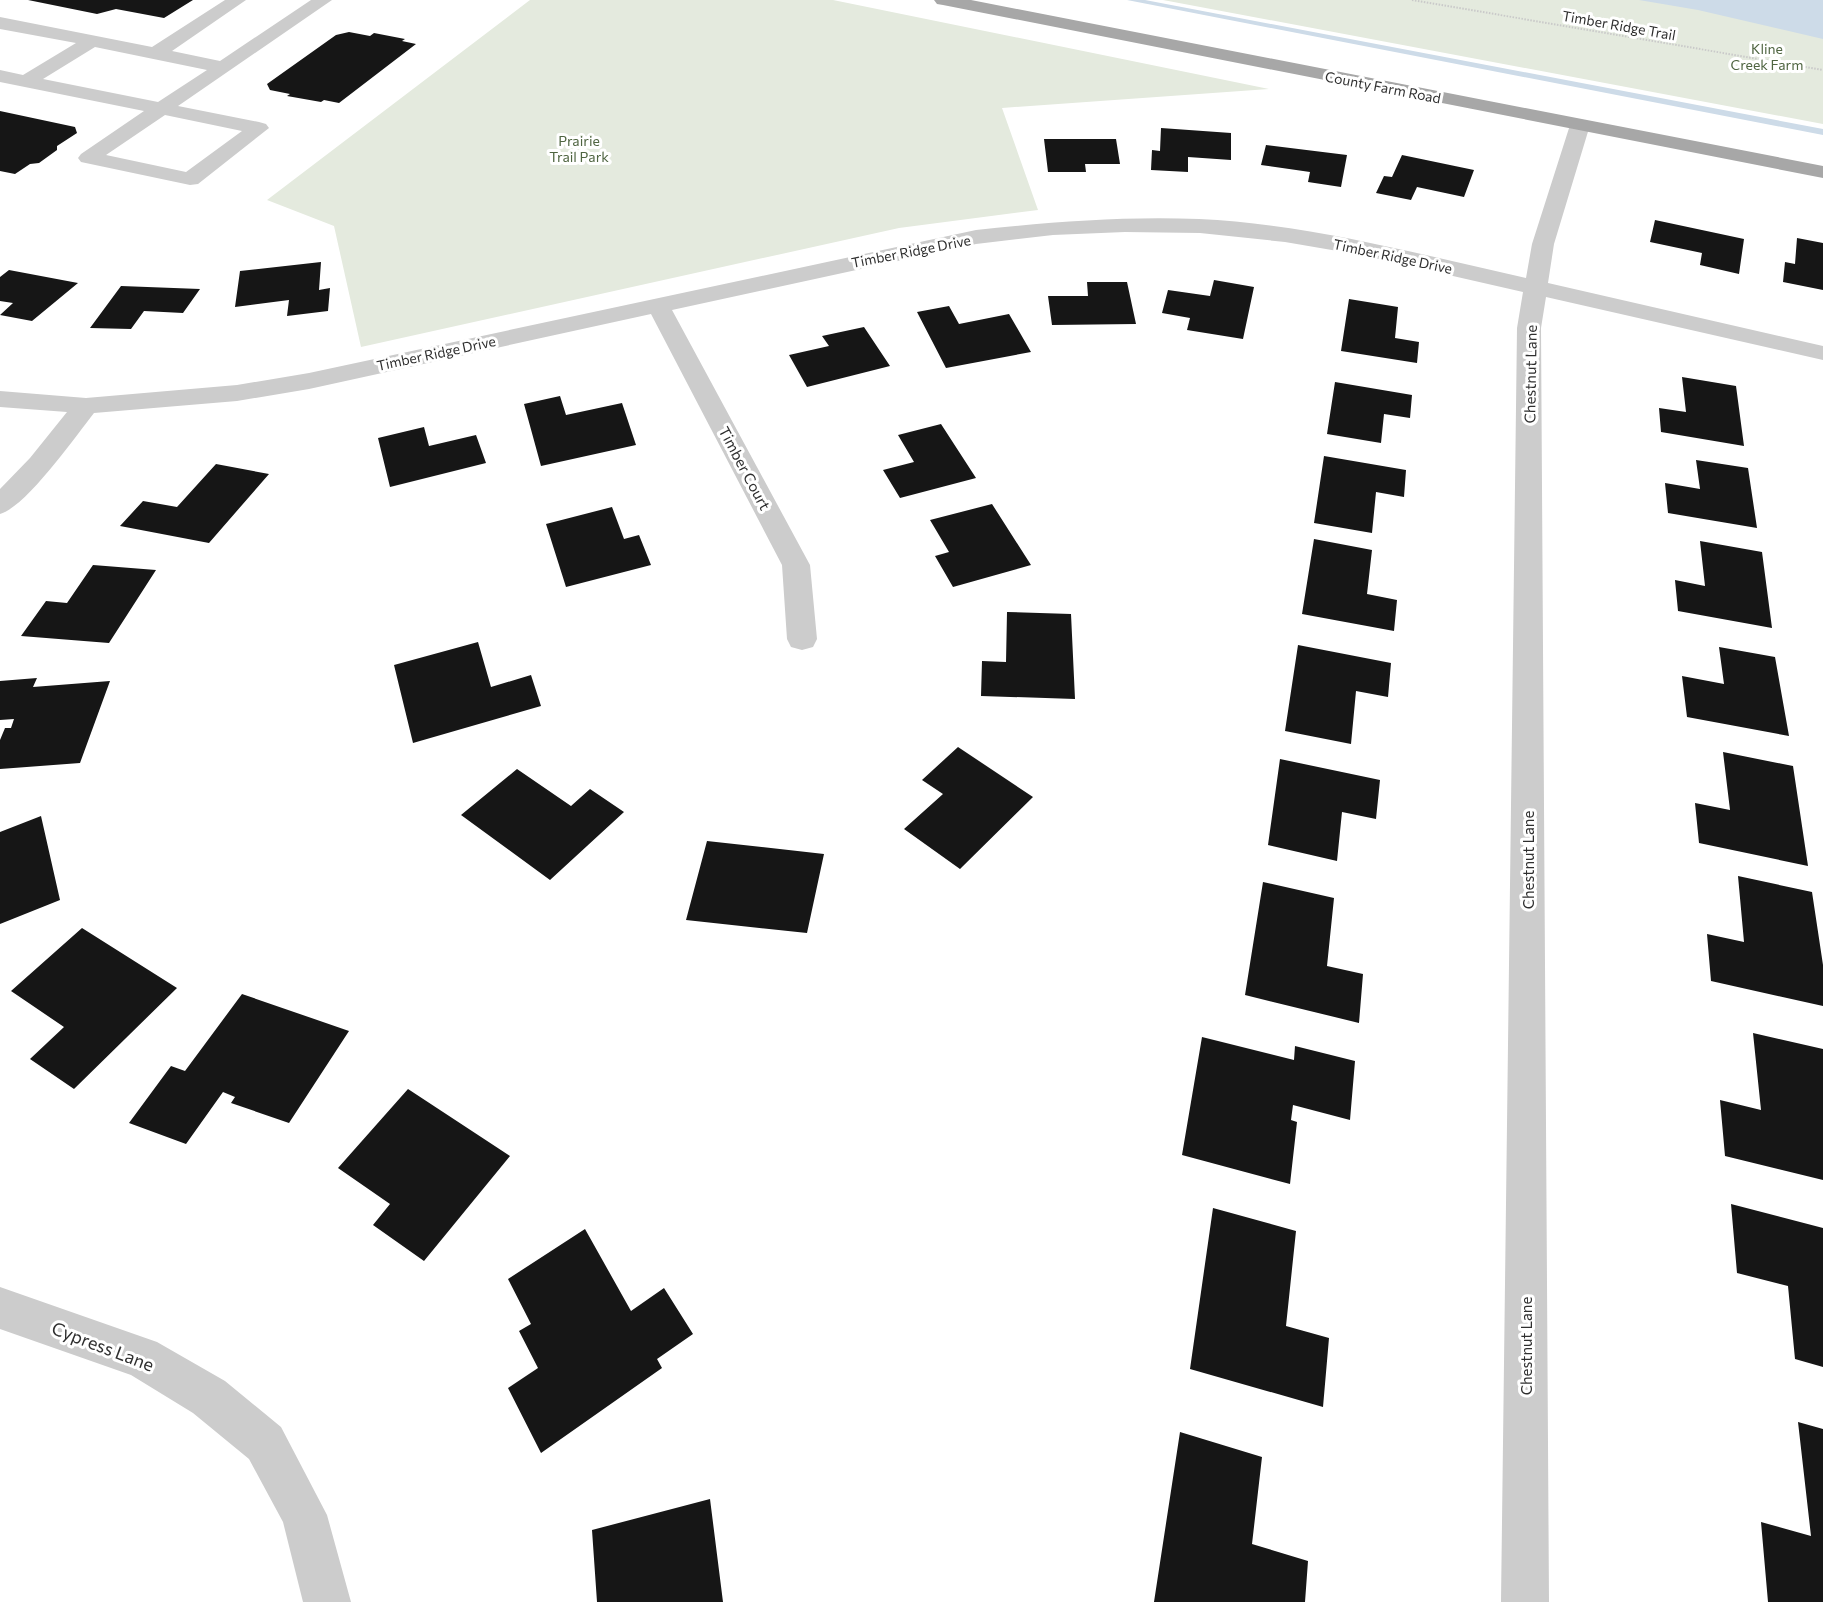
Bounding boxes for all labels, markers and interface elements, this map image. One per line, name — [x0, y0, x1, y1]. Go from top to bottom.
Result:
street label: Timber Ridge Trail — [1561, 7, 1677, 43]
park label: Kline Creek Farm — [1731, 40, 1803, 73]
street label: County Farm Road — [1324, 67, 1442, 107]
park label: Prairie Trail Park — [549, 132, 609, 165]
street label: Timber Ridge Drive — [850, 231, 972, 271]
street label: Timber Ridge Drive — [1332, 235, 1454, 277]
street label: Chestnut Lane — [1520, 324, 1540, 423]
street label: Timber Ridge Drive — [375, 332, 497, 374]
street label: Timber Court — [715, 423, 775, 513]
street label: Chestnut Lane — [1519, 811, 1537, 909]
street label: Chestnut Lane — [1517, 1297, 1535, 1395]
street label: Cypress Lane — [49, 1316, 157, 1376]

